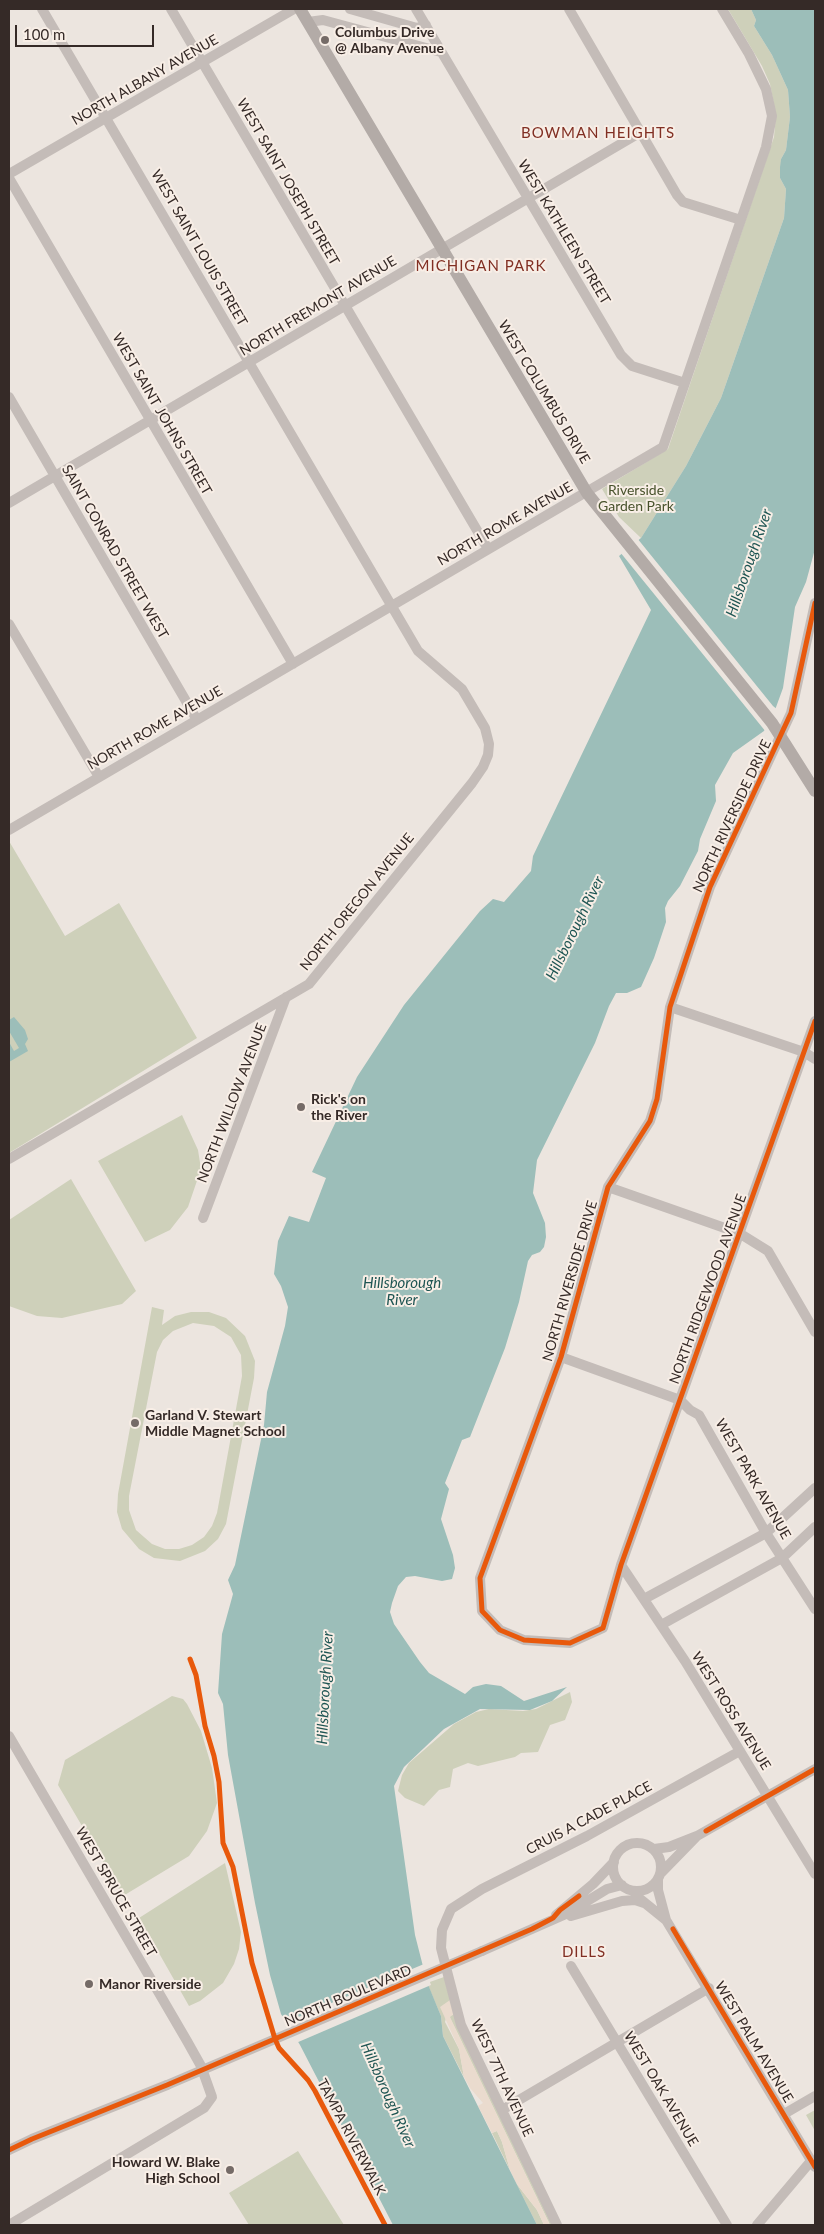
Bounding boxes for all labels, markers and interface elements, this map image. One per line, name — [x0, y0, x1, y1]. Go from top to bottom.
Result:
scale bar — [18, 15, 156, 47]
place label: Columbus Drive @ Albany Avenue — [335, 24, 444, 56]
text: 100 m — [23, 25, 65, 43]
street label: NORTH ALBANY AVENUE — [69, 31, 221, 129]
marker: Columbus Drive @ Albany Avenue — [319, 34, 331, 46]
street label: WEST SAINT JOSEPH STREET — [233, 96, 343, 268]
district label: BOWMAN HEIGHTS — [519, 124, 677, 142]
street label: WEST KATHLEEN STREET — [514, 157, 614, 307]
street label: WEST SAINT LOUIS STREET — [147, 167, 251, 329]
street label: NORTH FREMONT AVENUE — [237, 253, 399, 359]
district label: MICHIGAN PARK — [414, 257, 548, 275]
street label: WEST COLUMBUS DRIVE — [495, 317, 593, 467]
street label: WEST SAINT JOHNS STREET — [109, 330, 215, 498]
street label: SAINT CONRAD STREET WEST — [58, 462, 172, 642]
street label: NORTH ROME AVENUE — [435, 479, 575, 569]
park label: Riverside Garden Park — [598, 482, 674, 514]
water label: Hillsborough River — [722, 507, 776, 619]
street label: NORTH ROME AVENUE — [85, 683, 225, 773]
street label: NORTH RIVERSIDE DRIVE — [689, 737, 775, 895]
street label: NORTH OREGON AVENUE — [296, 830, 418, 974]
water label: Hillsborough River — [542, 873, 608, 983]
street label: NORTH WILLOW AVENUE — [194, 1021, 270, 1185]
place label: Rick's on the River — [311, 1091, 367, 1124]
marker: Rick's on the River — [295, 1101, 307, 1113]
street label: NORTH RIDGEWOOD AVENUE — [666, 1192, 750, 1386]
street label: NORTH RIVERSIDE DRIVE — [539, 1199, 601, 1363]
water label: Hillsborough River — [363, 1274, 441, 1309]
place label: Garland V. Stewart Middle Magnet School — [145, 1407, 285, 1440]
street label: WEST PARK AVENUE — [712, 1416, 794, 1542]
marker: Garland V. Stewart Middle Magnet School — [129, 1417, 141, 1429]
water label: Hillsborough River — [313, 1631, 337, 1745]
street label: WEST ROSS AVENUE — [688, 1649, 774, 1773]
street label: CRUIS A CADE PLACE — [523, 1778, 655, 1858]
street label: WEST SPRUCE STREET — [72, 1824, 160, 1960]
district label: DILLS — [561, 1943, 607, 1961]
street label: NORTH BOULEVARD — [282, 1962, 414, 2030]
place label: Manor Riverside — [99, 1976, 201, 1992]
marker: Manor Riverside — [83, 1978, 95, 1990]
street label: WEST PALM AVENUE — [711, 1978, 797, 2106]
street label: WEST 7TH AVENUE — [467, 2016, 537, 2140]
street label: WEST OAK AVENUE — [620, 2029, 702, 2149]
water label: Hillsborough River — [357, 2040, 419, 2150]
street label: TAMPA RIVERWALK — [313, 2076, 389, 2198]
place label: Howard W. Blake High School — [112, 2154, 220, 2186]
marker: Howard W. Blake High School — [224, 2164, 236, 2176]

